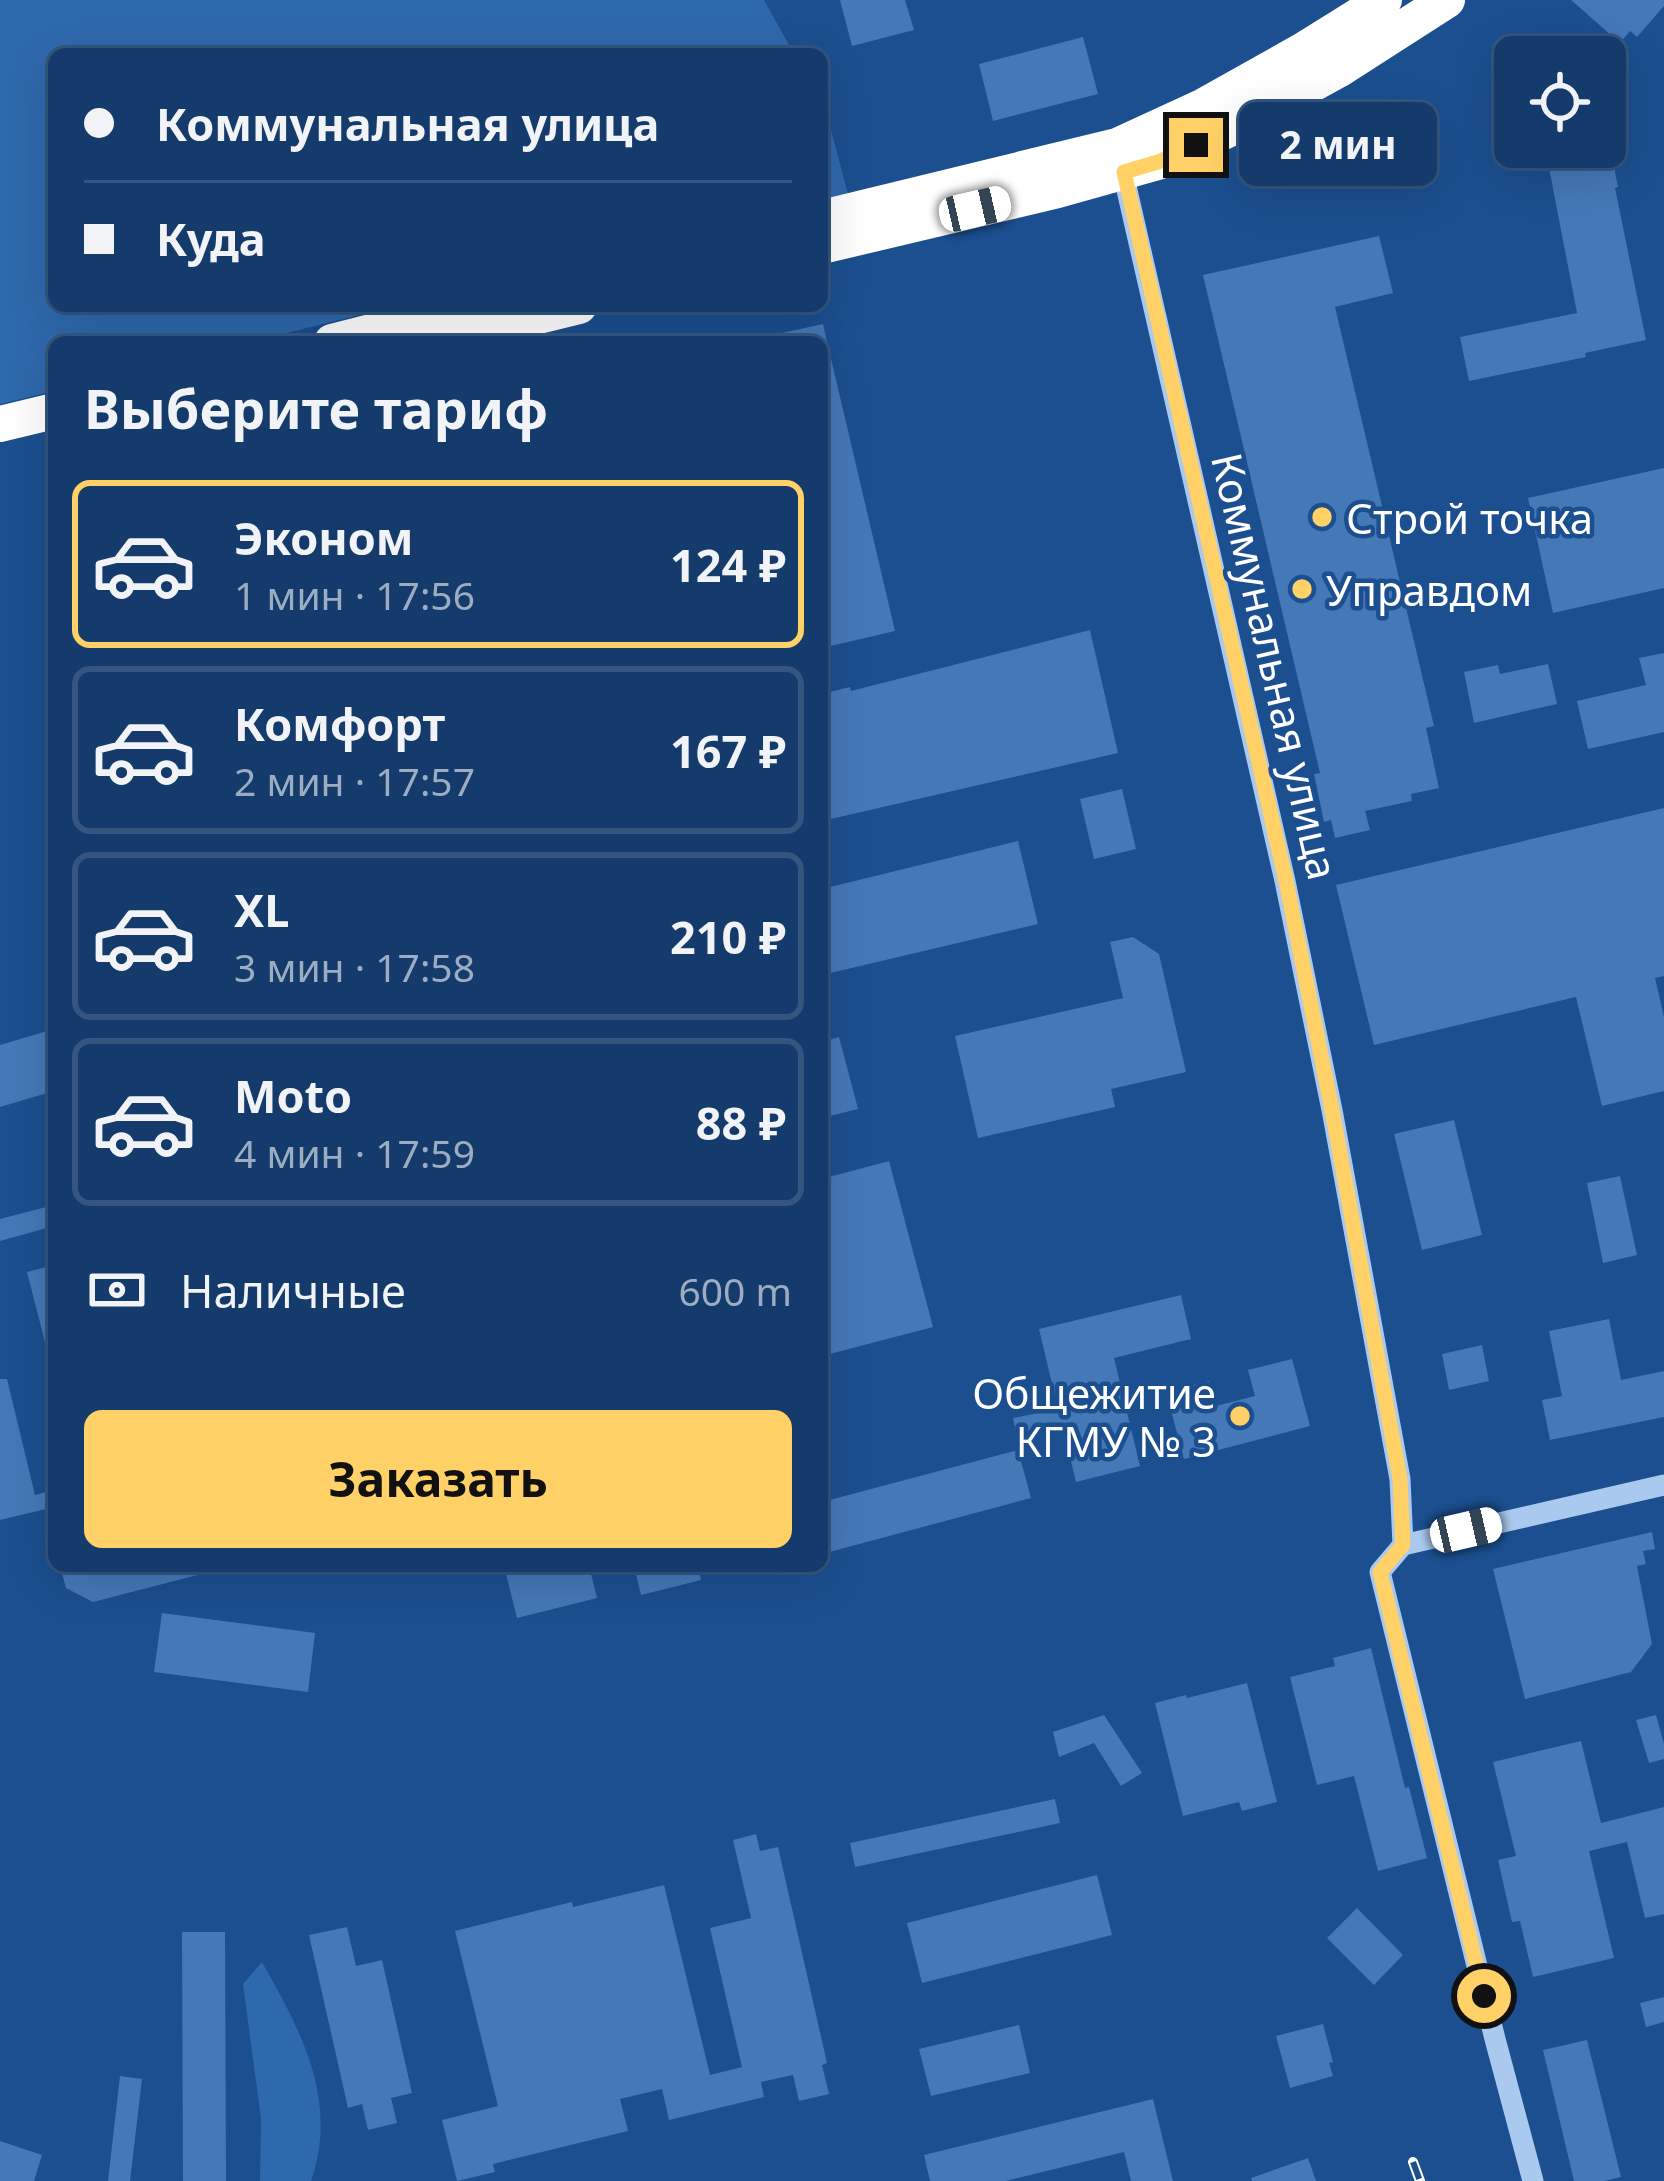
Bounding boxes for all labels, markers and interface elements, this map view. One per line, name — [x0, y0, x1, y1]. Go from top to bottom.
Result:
map controls — [1494, 36, 1626, 168]
button: locate — [1494, 36, 1626, 168]
text: Коммунальная улица — [156, 93, 659, 154]
callout: 2 мин — [1238, 103, 1436, 187]
text: 2 мин — [1280, 117, 1396, 170]
route end — [1169, 118, 1223, 172]
car — [936, 183, 1014, 235]
text: Куда — [156, 208, 266, 269]
text: Выберите тариф — [84, 371, 548, 445]
street label: Коммунальная улица — [1199, 447, 1353, 885]
place label: Строй точка — [1346, 489, 1593, 546]
marker: Строй точка — [1309, 504, 1335, 530]
text: Эконом — [234, 507, 413, 568]
icon: car — [90, 510, 198, 618]
text: 124 ₽ — [670, 534, 786, 595]
place label: Управдом — [1326, 561, 1532, 618]
text: 1 мин · 17:56 — [234, 568, 475, 621]
marker: Управдом — [1289, 576, 1315, 602]
text: Комфорт — [234, 693, 445, 754]
icon: car — [90, 696, 198, 804]
text: 167 ₽ — [670, 720, 786, 781]
text: 2 мин · 17:57 — [234, 754, 475, 807]
text: XL — [234, 879, 289, 940]
icon: car — [90, 882, 198, 990]
text: 210 ₽ — [670, 906, 786, 967]
text: 3 мин · 17:58 — [234, 940, 475, 993]
text: Moto — [234, 1065, 352, 1126]
icon: car — [90, 1068, 198, 1176]
text: 88 ₽ — [696, 1092, 786, 1153]
text: 4 мин · 17:59 — [234, 1126, 475, 1179]
icon: cash — [84, 1257, 150, 1323]
text: Наличные — [180, 1260, 406, 1321]
text: 600 m — [678, 1264, 792, 1317]
place label: Общежитие КГМУ № 3 — [972, 1364, 1216, 1469]
marker: Общежитие КГМУ № 3 — [1227, 1403, 1253, 1429]
button: Заказать — [84, 1410, 792, 1548]
car — [1427, 1504, 1505, 1556]
route start — [1457, 1969, 1511, 2023]

